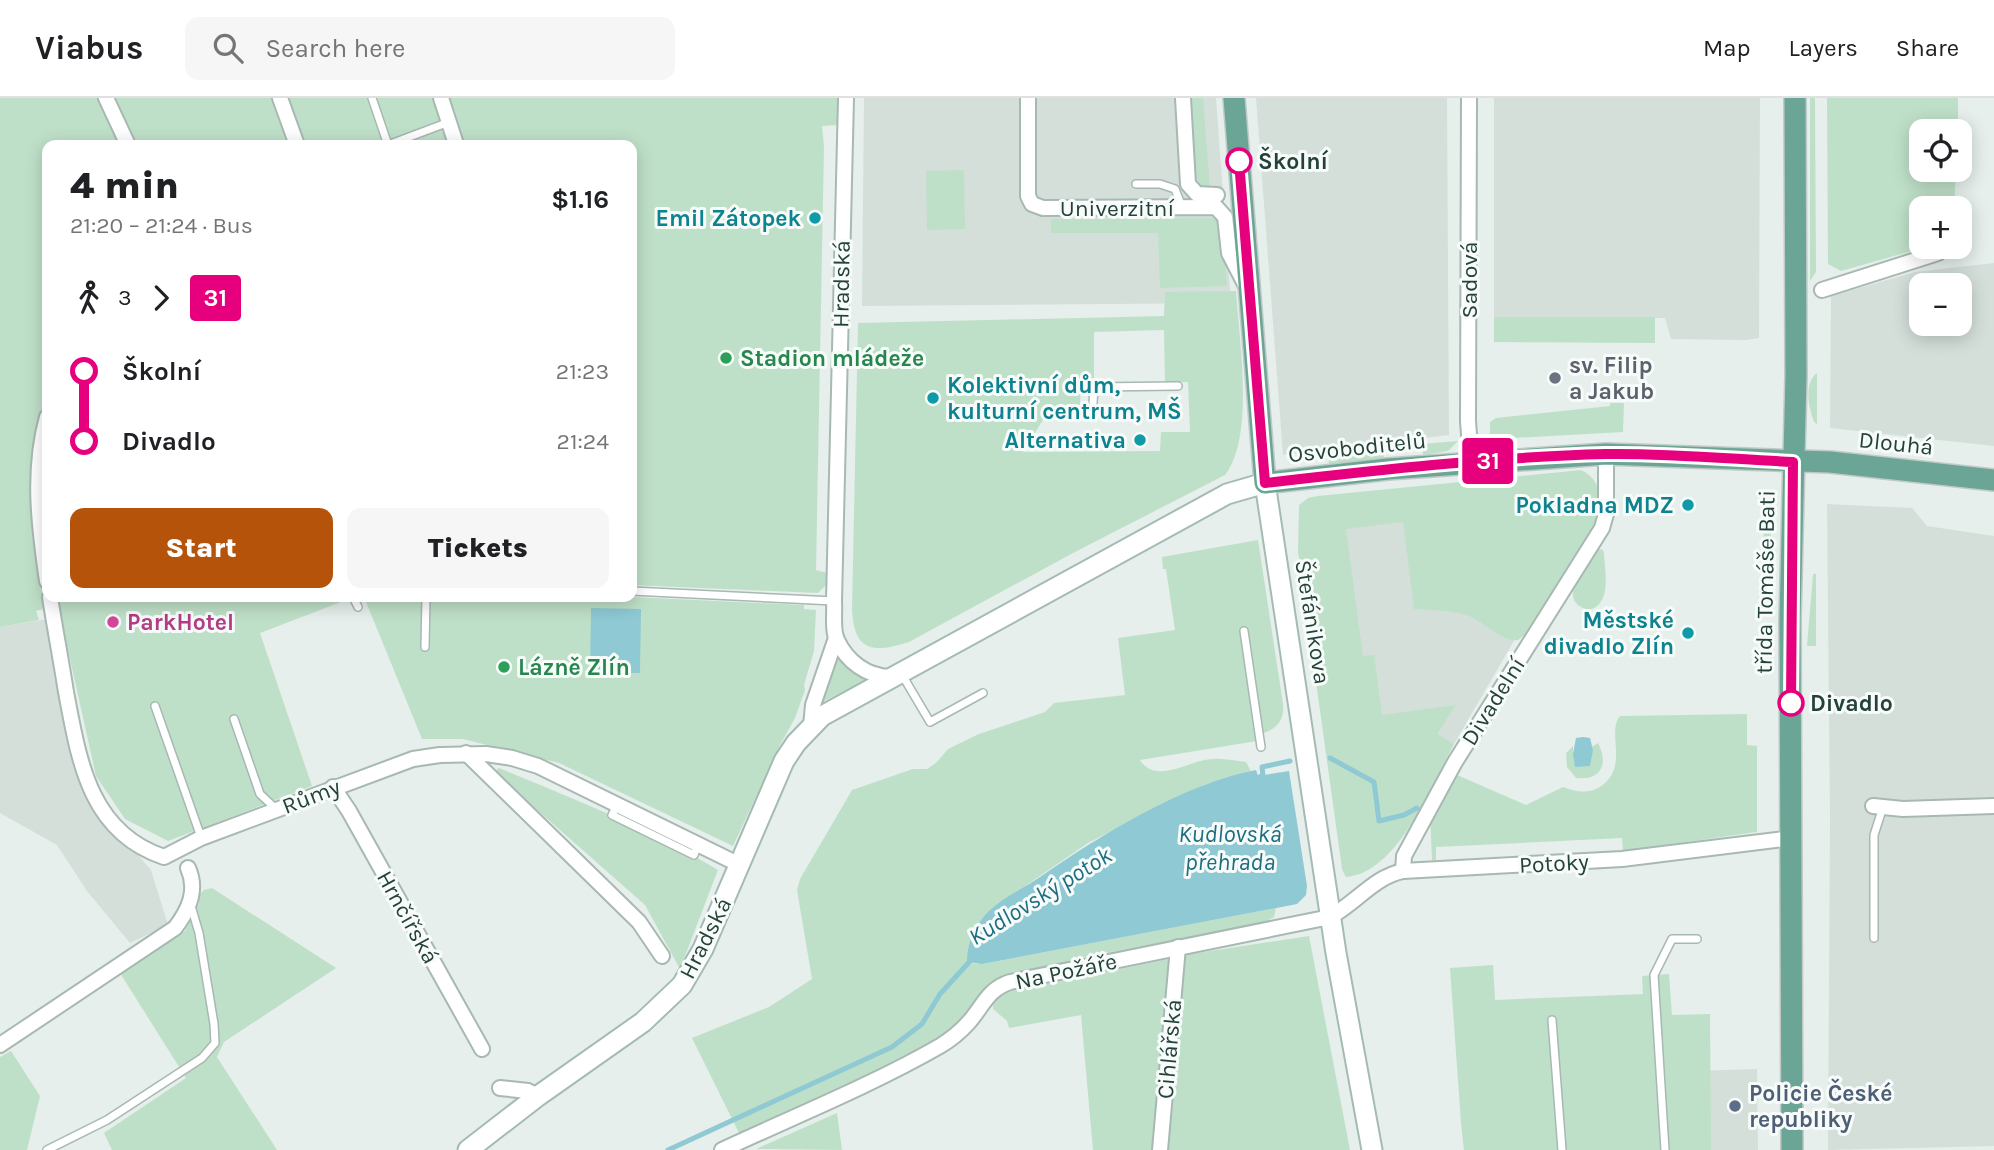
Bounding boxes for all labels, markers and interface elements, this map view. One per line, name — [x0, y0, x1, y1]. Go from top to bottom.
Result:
search box — [185, 17, 675, 80]
text: Viabus — [35, 29, 143, 67]
icon: search — [209, 29, 247, 67]
text: Search here — [265, 33, 405, 64]
text: Map — [1703, 34, 1751, 62]
text: Layers — [1789, 34, 1858, 62]
text: Share — [1896, 34, 1959, 62]
map controls — [1909, 119, 1972, 336]
button: locate — [1909, 119, 1972, 182]
place label: Školní — [1258, 146, 1329, 175]
marker: Školní — [1226, 148, 1252, 174]
text: 4 min — [70, 163, 179, 208]
text: $1.16 — [551, 184, 609, 215]
street label: Univerzitní — [1060, 195, 1174, 222]
button: + — [1909, 196, 1972, 259]
place label: Emil Zátopek — [655, 205, 801, 232]
marker: Emil Zátopek — [807, 210, 823, 226]
text: 21:20 – 21:24 · Bus — [70, 212, 253, 239]
street label: Hradská — [827, 240, 856, 328]
street label: Sadová — [1456, 242, 1483, 318]
button: − — [1909, 273, 1972, 336]
icon: walk — [70, 279, 108, 317]
icon: forward — [142, 279, 180, 317]
text: 3 — [118, 284, 132, 311]
text: 31 — [204, 284, 227, 312]
place label: Stadion mládeže — [740, 345, 924, 372]
marker: Stadion mládeže — [718, 350, 734, 366]
place label: sv. Filip a Jakub — [1569, 352, 1654, 405]
text: Školní — [122, 356, 201, 387]
text: 21:23 — [556, 358, 609, 385]
marker: sv. Filip a Jakub — [1547, 370, 1563, 386]
place label: Kolektivní dům, kulturní centrum, MŠ — [947, 372, 1182, 425]
marker: Kolektivní dům, kulturní centrum, MŠ — [925, 390, 941, 406]
text: Divadlo — [122, 426, 216, 457]
street label: Dlouhá — [1857, 426, 1934, 461]
place label: Alternativa — [1005, 427, 1126, 454]
street label: Osvoboditelů — [1287, 427, 1427, 468]
text: 21:24 — [557, 428, 609, 455]
marker: Alternativa — [1132, 432, 1148, 448]
line badge: 31 — [1456, 438, 1520, 484]
text: 31 — [1476, 447, 1500, 475]
street label: třída Tomáše Bati — [1750, 490, 1781, 674]
place label: Pokladna MDZ — [1515, 492, 1674, 519]
marker: Pokladna MDZ — [1680, 497, 1696, 513]
button: Start — [70, 508, 333, 588]
button: Tickets — [347, 508, 609, 588]
street label: Štefánikova — [1289, 558, 1336, 686]
place label: Městské divadlo Zlín — [1544, 607, 1674, 660]
place label: ParkHotel — [127, 609, 234, 636]
marker: ParkHotel — [105, 614, 121, 630]
marker: Městské divadlo Zlín — [1680, 625, 1696, 641]
street label: Divadelní — [1456, 652, 1531, 750]
place label: Lázně Zlín — [518, 654, 630, 681]
marker: Lázně Zlín — [496, 659, 512, 675]
marker: Divadlo — [1778, 690, 1804, 716]
place label: Divadlo — [1810, 690, 1893, 717]
street label: Růmy — [278, 773, 344, 820]
water label: Kudlovská přehrada — [1178, 820, 1282, 876]
water label: Kudlovský potok — [963, 840, 1117, 951]
street label: Potoky — [1518, 848, 1590, 879]
street label: Hrnčířská — [371, 866, 444, 969]
street label: Hradská — [674, 893, 737, 983]
street label: Na Požáře — [1013, 948, 1119, 995]
street label: Cihlářská — [1152, 998, 1187, 1100]
place label: Policie České republiky — [1749, 1078, 1892, 1133]
marker: Policie České republiky — [1727, 1098, 1743, 1114]

